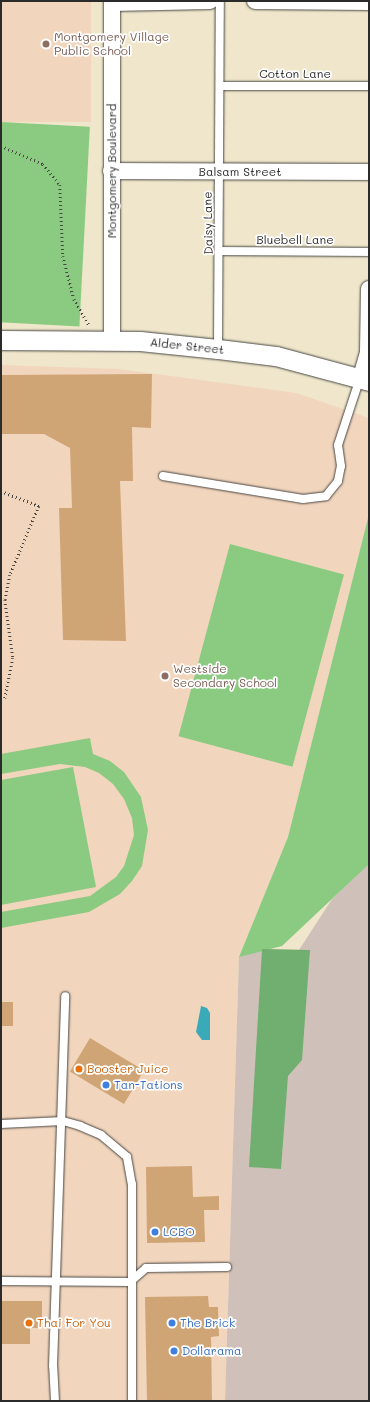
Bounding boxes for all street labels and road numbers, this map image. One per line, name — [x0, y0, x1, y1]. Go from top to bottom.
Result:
street label: Cotton Lane — [259, 67, 331, 81]
street label: Montgomery Boulevard — [105, 104, 119, 238]
street label: Balsam Street — [199, 165, 281, 179]
street label: Daisy Lane — [200, 191, 216, 255]
street label: Bluebell Lane — [256, 233, 334, 247]
street label: Alder Street — [149, 335, 225, 357]

